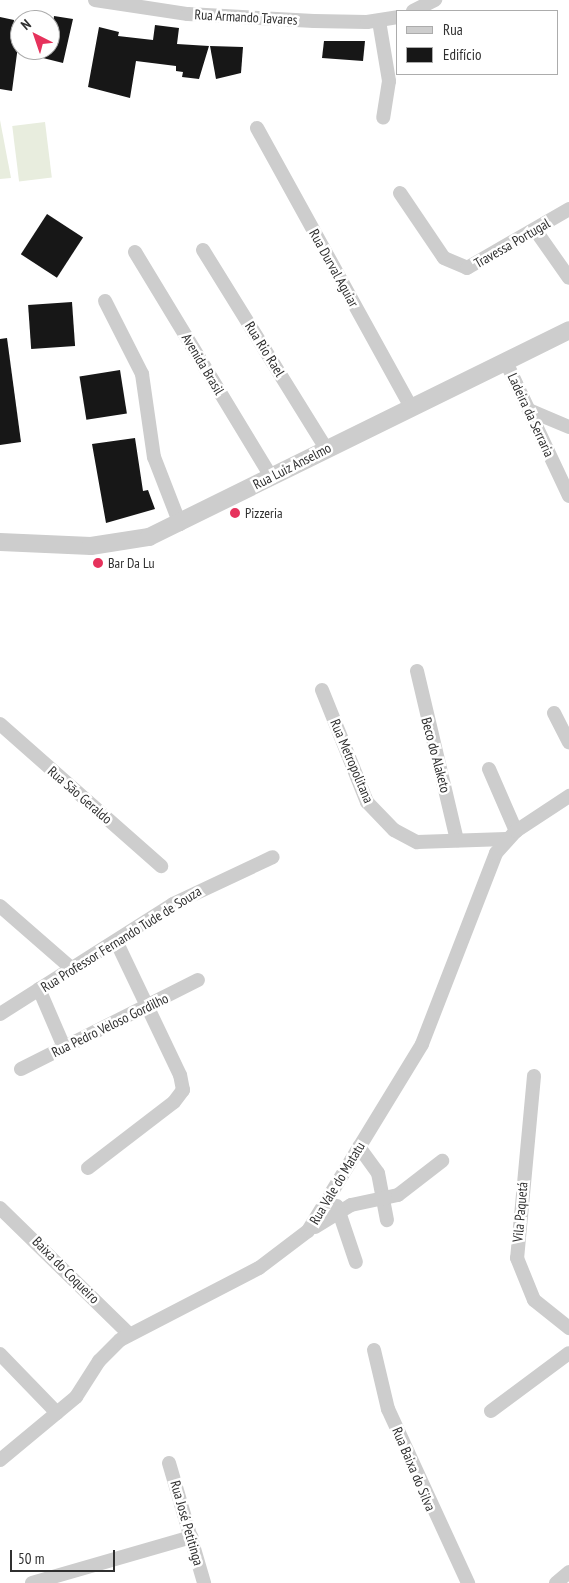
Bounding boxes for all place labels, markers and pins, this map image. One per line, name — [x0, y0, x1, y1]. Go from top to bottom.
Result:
place label: Pizzeria — [245, 505, 283, 521]
marker: Pizzeria — [229, 507, 241, 519]
place label: Bar Da Lu — [108, 555, 155, 571]
marker: Bar Da Lu — [92, 557, 104, 569]

